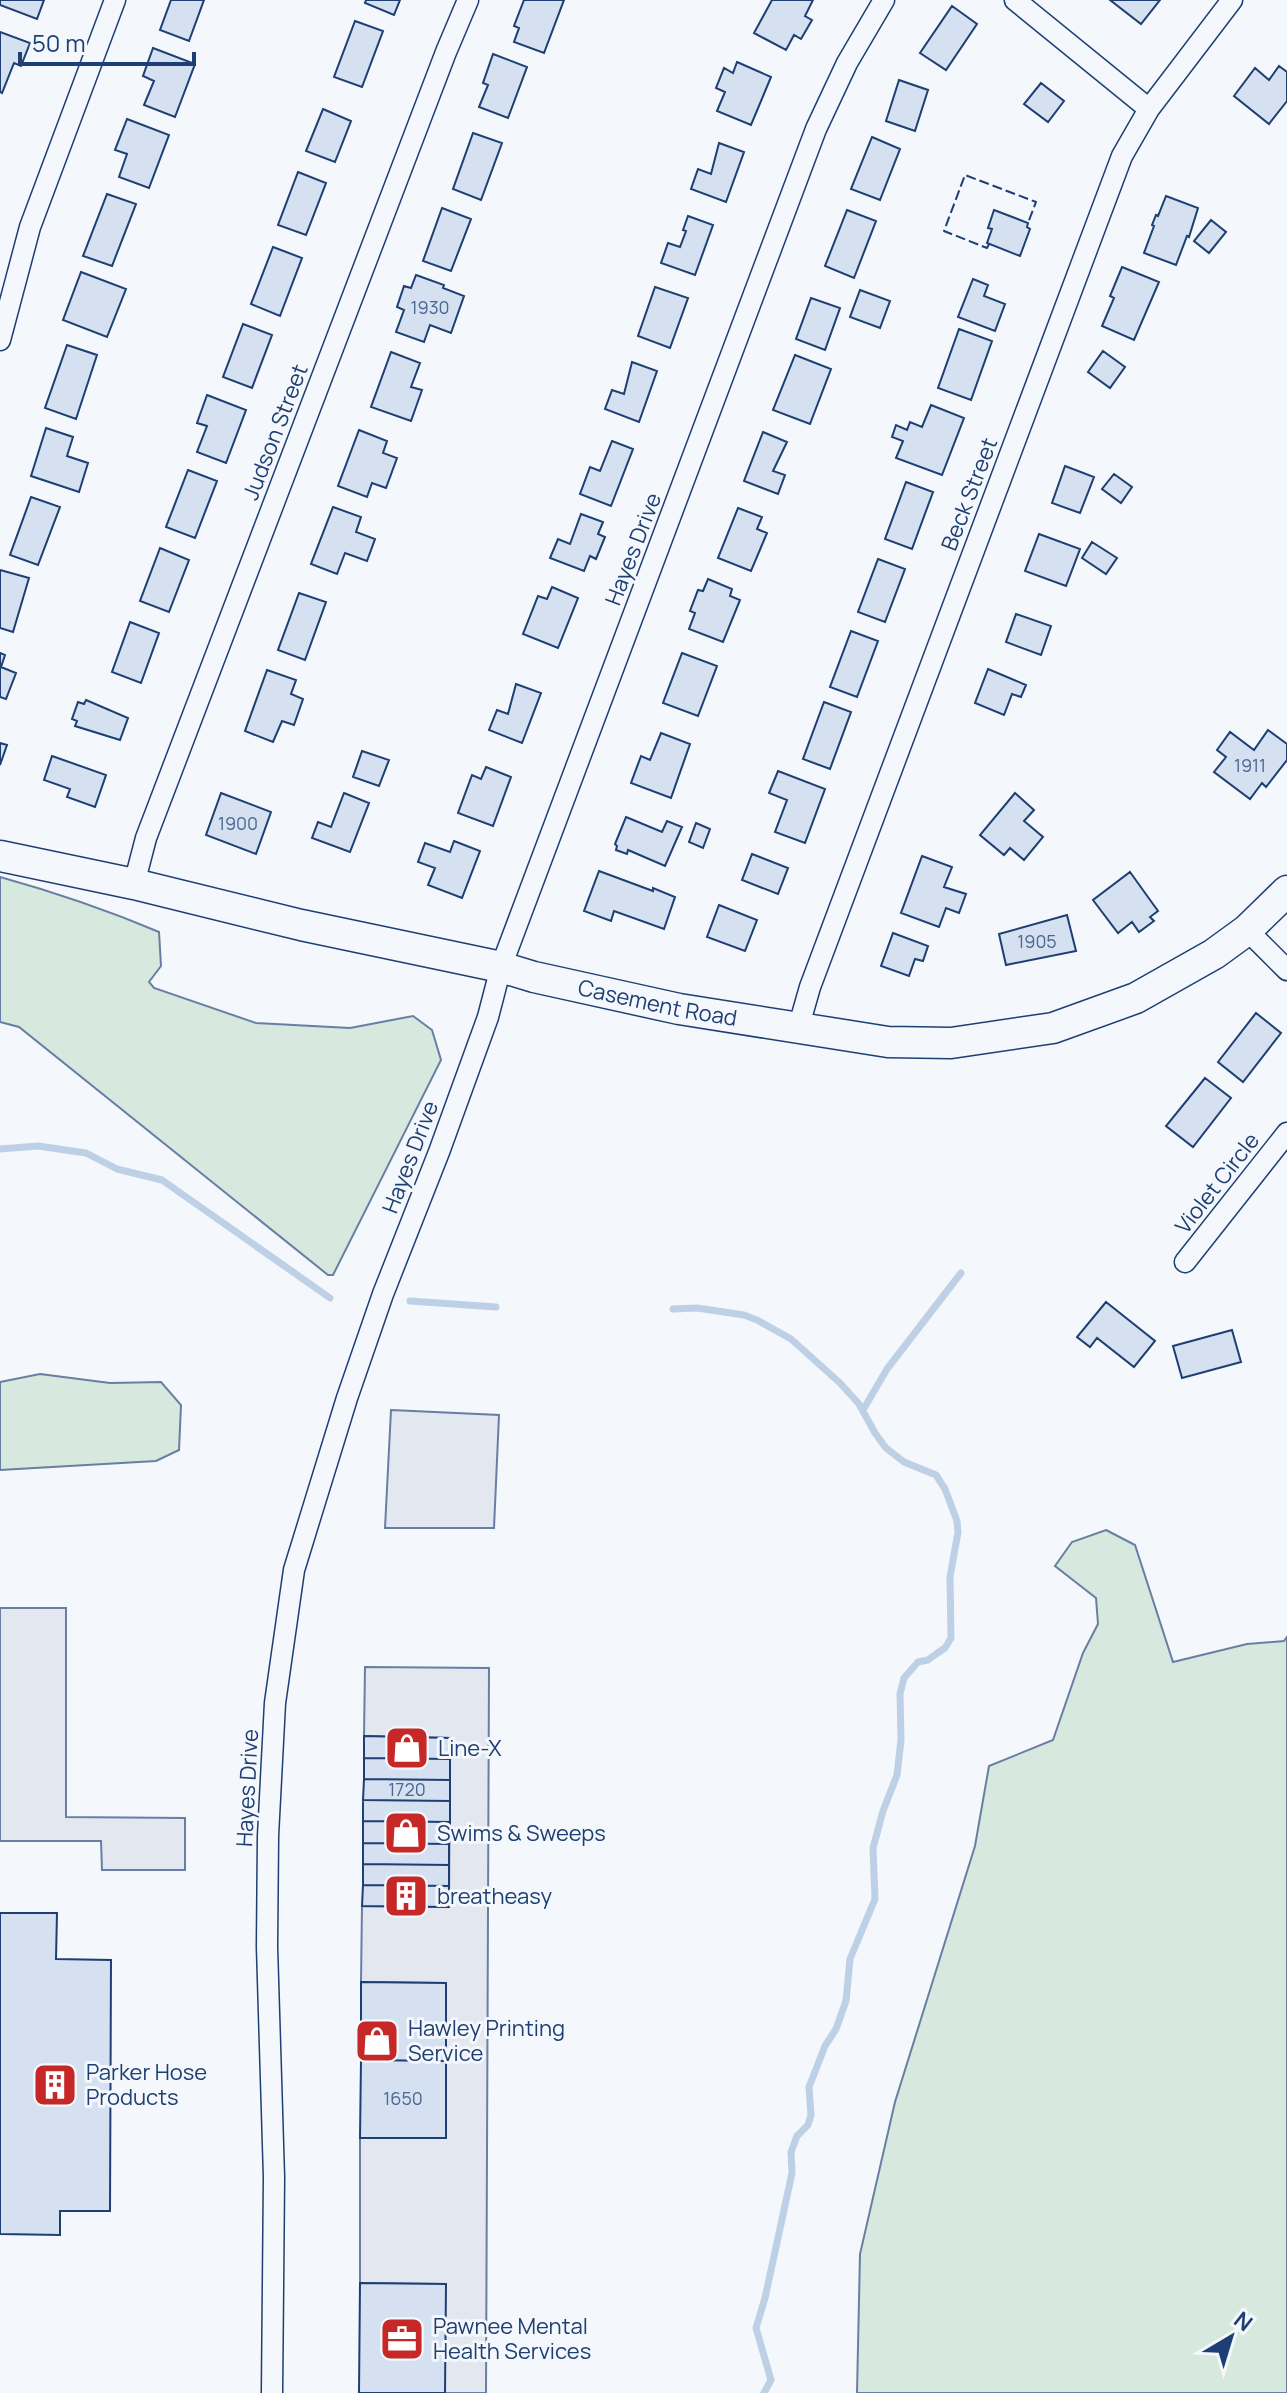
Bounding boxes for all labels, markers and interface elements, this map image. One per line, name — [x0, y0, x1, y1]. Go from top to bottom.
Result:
scale bar — [20, 16, 194, 66]
text: 50 m — [32, 26, 86, 59]
house number: 1930 — [410, 295, 450, 319]
street label: Judson Street — [235, 360, 315, 504]
street label: Beck Street — [934, 433, 1004, 555]
street label: Hayes Drive — [598, 488, 668, 609]
house number: 1911 — [1234, 753, 1266, 777]
house number: 1900 — [218, 811, 258, 835]
house number: 1905 — [1017, 929, 1057, 953]
street label: Casement Road — [575, 972, 739, 1033]
street label: Hayes Drive — [375, 1096, 445, 1217]
street label: Violet Circle — [1168, 1126, 1266, 1240]
shop icon: Line-X — [383, 1724, 431, 1772]
street label: Hayes Drive — [229, 1728, 265, 1848]
place label: Line-X — [438, 1733, 502, 1763]
house number: 1720 — [388, 1777, 426, 1801]
shop icon: Swims & Sweeps — [382, 1809, 430, 1857]
place label: Swims & Sweeps — [437, 1818, 606, 1848]
building icon: breatheasy — [382, 1872, 430, 1920]
place label: breatheasy — [437, 1881, 552, 1911]
place label: Hawley Printing Service — [408, 2013, 565, 2068]
shop icon: Hawley Printing Service — [353, 2017, 401, 2065]
place label: Parker Hose Products — [86, 2057, 207, 2112]
building icon: Parker Hose Products — [31, 2061, 79, 2109]
house number: 1650 — [383, 2086, 423, 2110]
north arrow — [1191, 2297, 1271, 2377]
text: N — [1228, 2305, 1259, 2338]
place label: Pawnee Mental Health Services — [433, 2311, 591, 2366]
office icon: Pawnee Mental Health Services — [378, 2315, 426, 2363]

